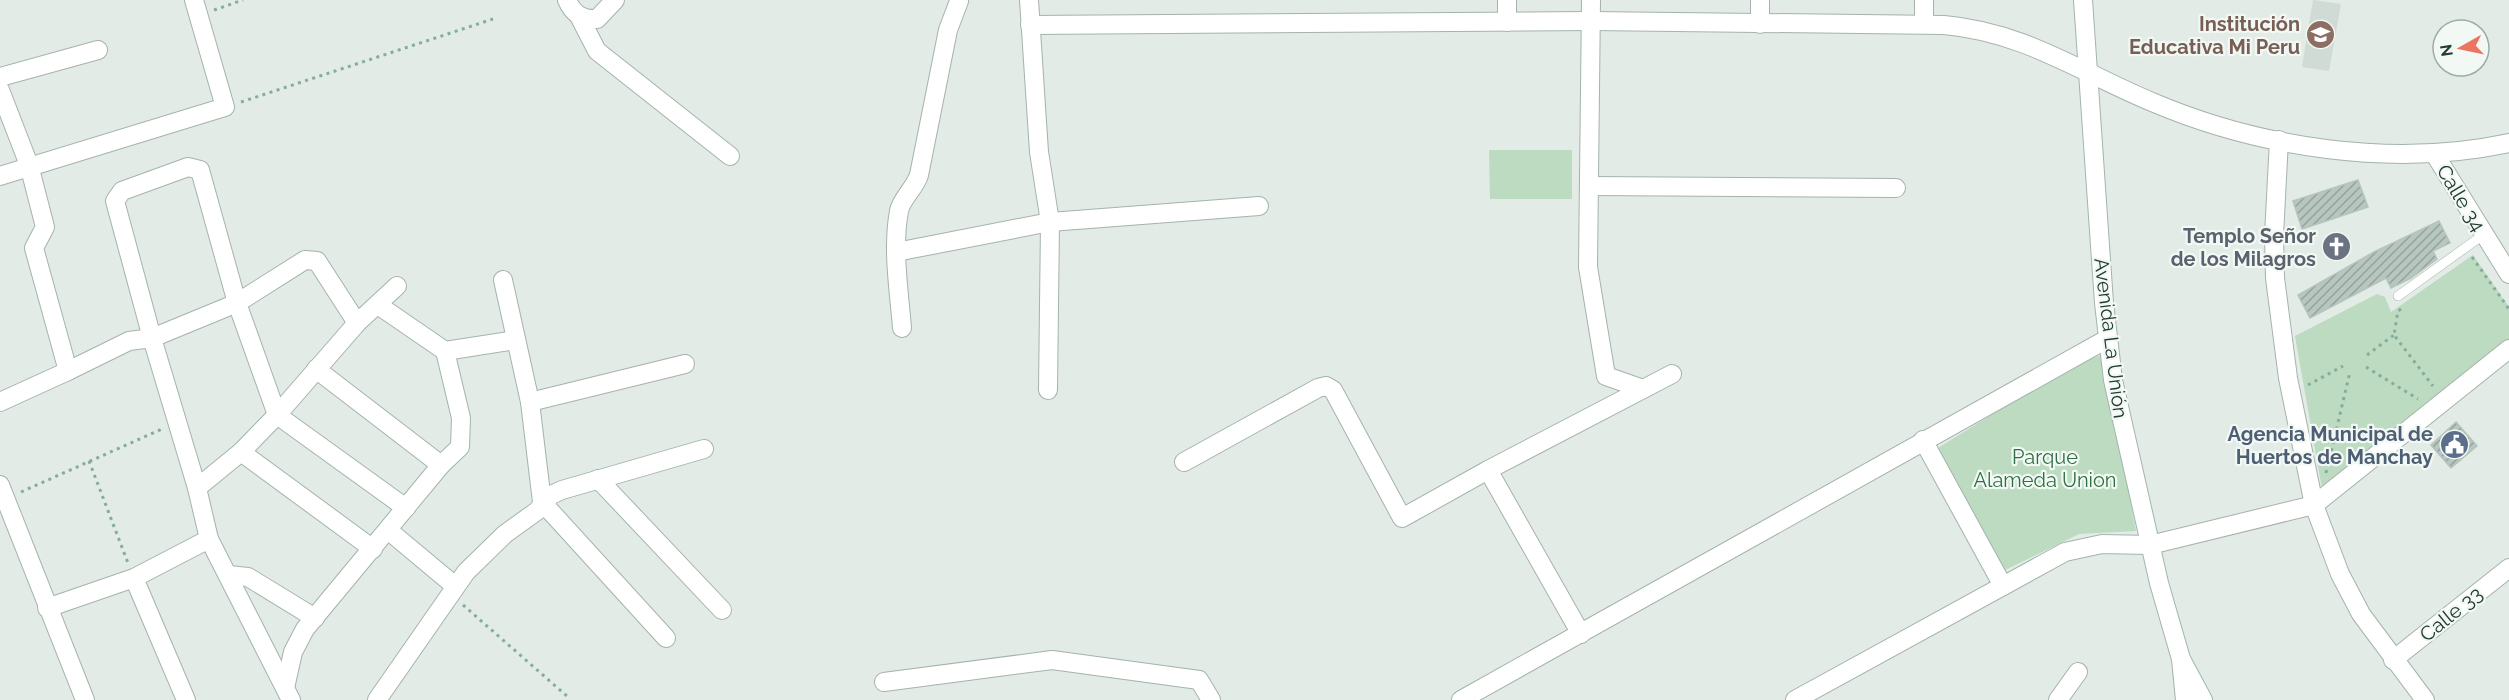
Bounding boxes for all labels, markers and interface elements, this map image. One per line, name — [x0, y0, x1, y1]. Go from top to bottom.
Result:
place label: Institución Educativa Mi Peru — [2129, 12, 2300, 59]
north arrow — [2431, 18, 2491, 78]
school or university icon: Institución Educativa Mi Peru — [2305, 19, 2337, 51]
text: N — [2436, 43, 2457, 58]
street label: Calle 34 — [2432, 160, 2490, 236]
place label: Templo Señor de los Milagros — [2171, 224, 2316, 271]
church icon: Templo Señor de los Milagros — [2321, 231, 2353, 263]
street label: Avenida La Unión — [2089, 256, 2133, 420]
place label: Agencia Municipal de Huertos de Manchay — [2228, 422, 2433, 469]
public building icon: Agencia Municipal de Huertos de Manchay — [2438, 429, 2470, 461]
park label: Parque Alameda Union — [1974, 445, 2117, 492]
street label: Calle 33 — [2415, 581, 2487, 647]

